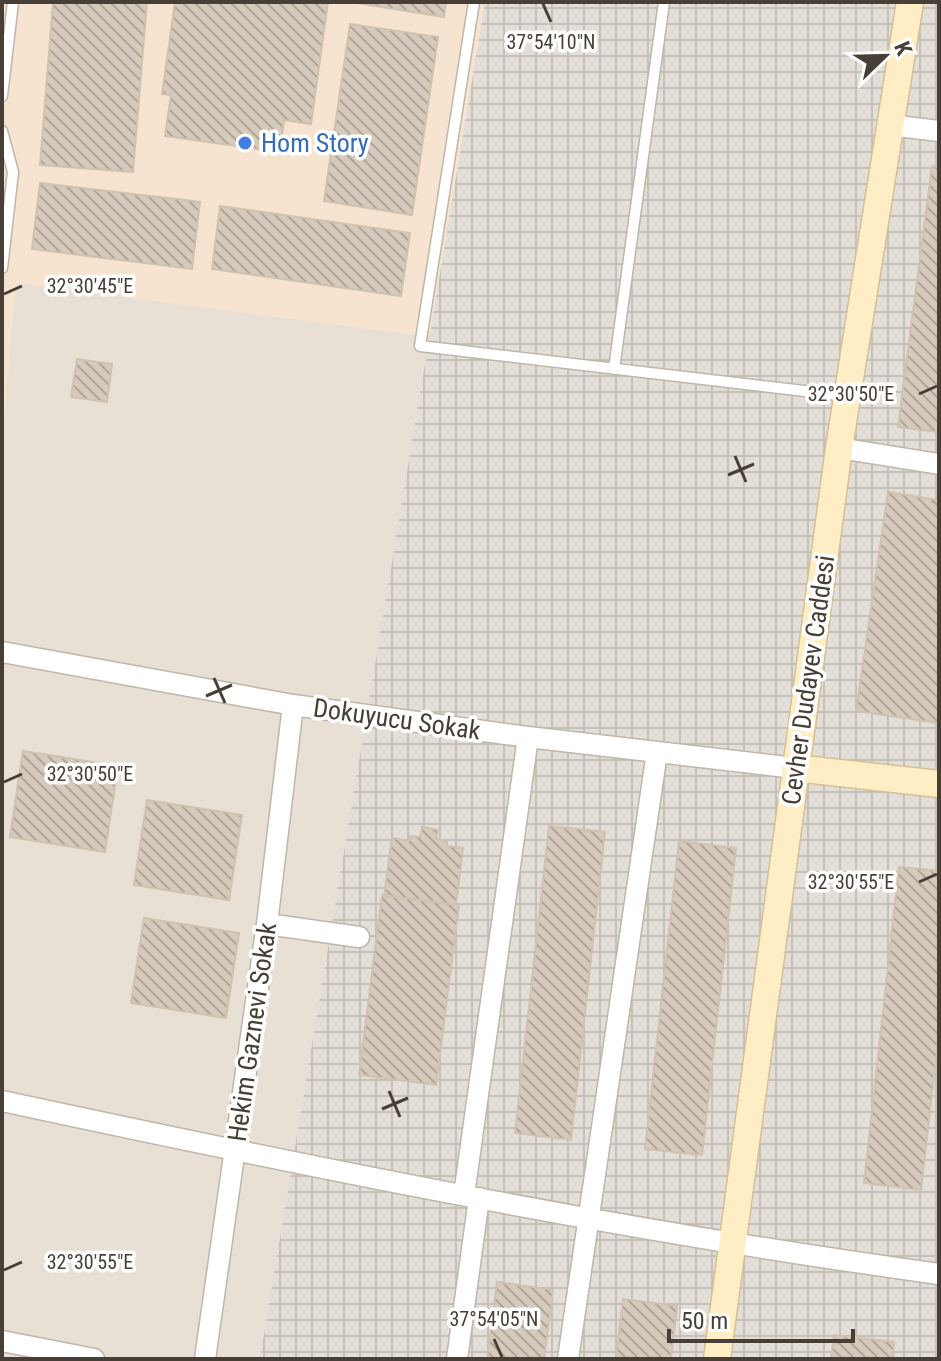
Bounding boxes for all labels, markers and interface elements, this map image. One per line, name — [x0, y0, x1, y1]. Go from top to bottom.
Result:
north arrow — [845, 16, 925, 96]
text: 37°54'10"N — [506, 30, 596, 54]
text: K — [889, 38, 917, 60]
place label: Hom Story — [261, 128, 369, 158]
marker: Hom Story — [236, 134, 254, 152]
text: 32°30'45"E — [47, 274, 133, 298]
text: 32°30'50"E — [808, 382, 894, 406]
street label: Cevher Dudayev Caddesi — [776, 553, 840, 807]
street label: Dokuyucu Sokak — [311, 692, 483, 746]
text: 32°30'50"E — [47, 762, 133, 786]
text: 32°30'55"E — [808, 870, 894, 894]
street label: Hekim Gaznevi Sokak — [222, 920, 282, 1143]
text: 32°30'55"E — [47, 1250, 133, 1274]
scale bar — [669, 1293, 853, 1343]
text: 37°54'05"N — [449, 1307, 539, 1331]
text: 50 m — [681, 1307, 728, 1335]

